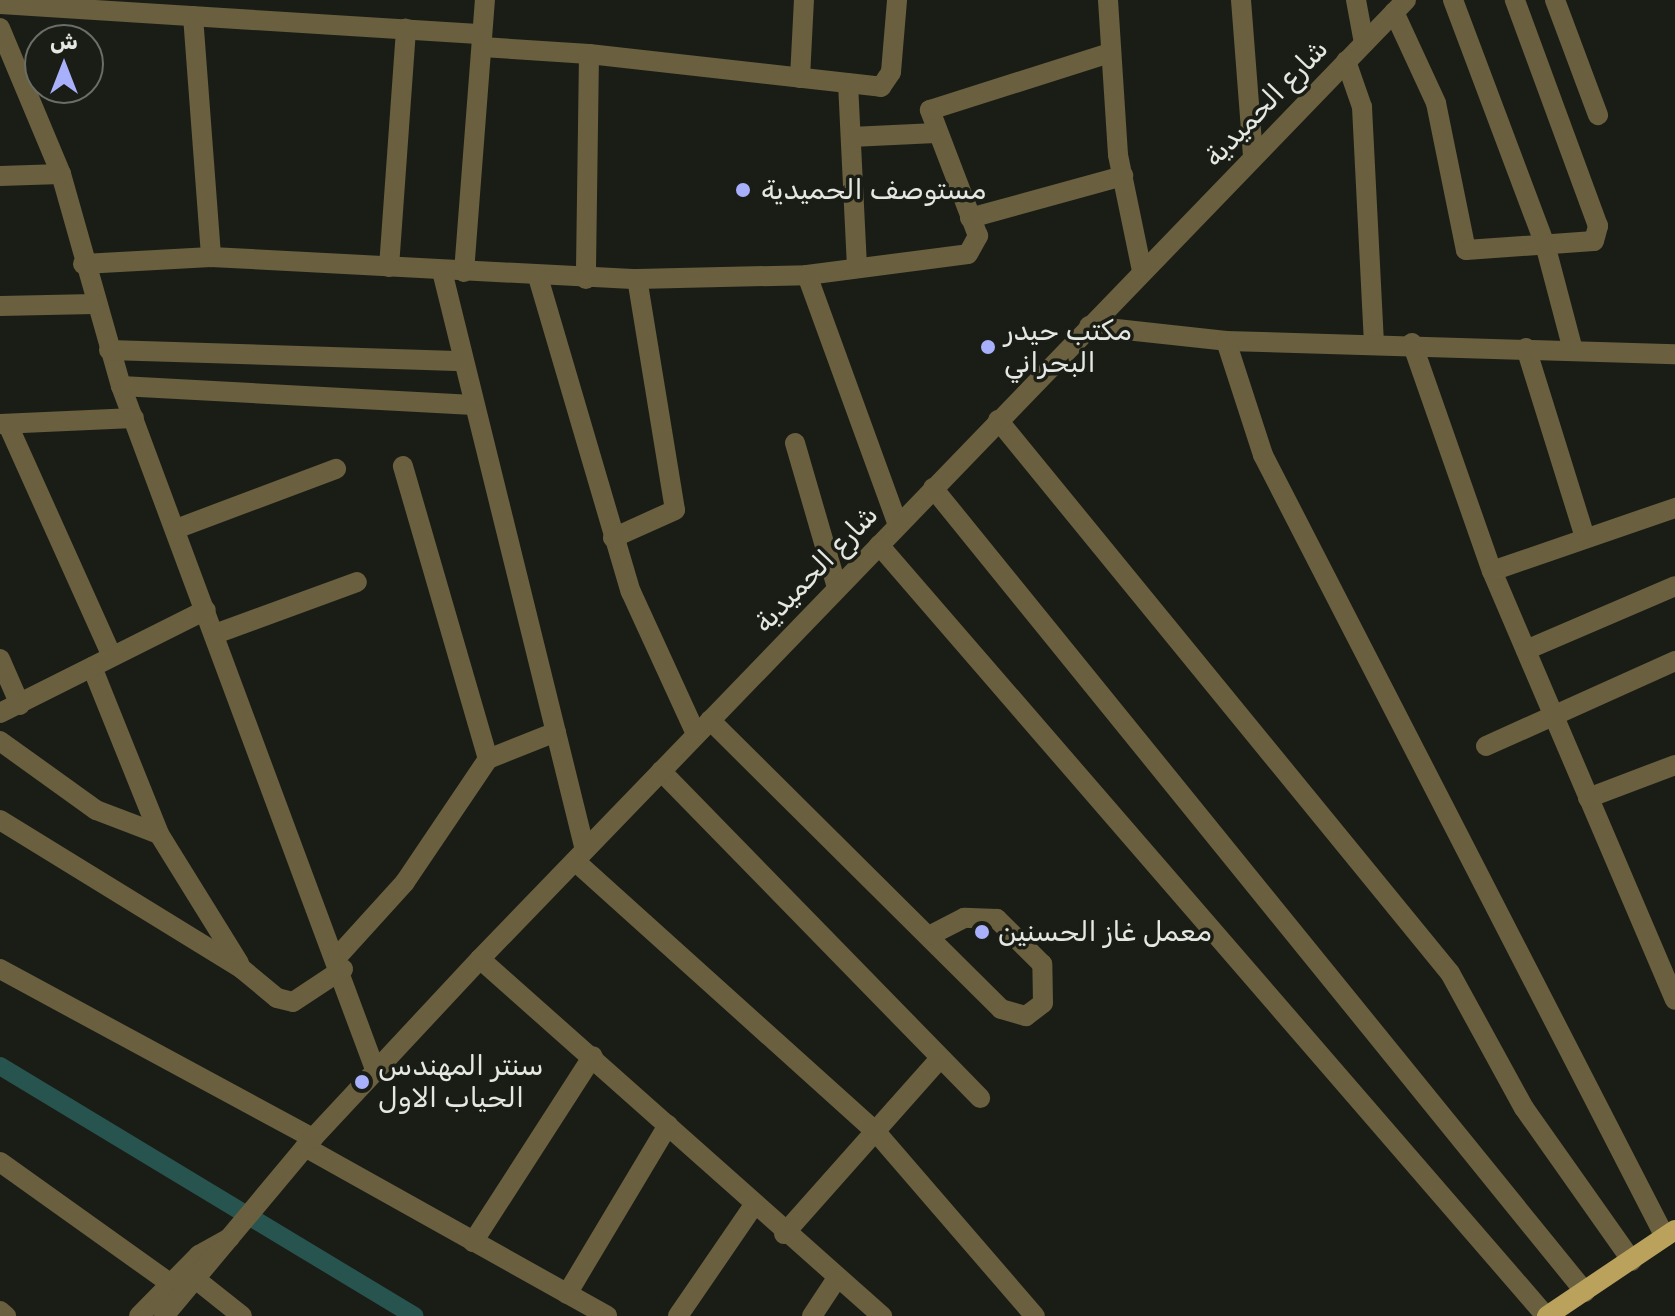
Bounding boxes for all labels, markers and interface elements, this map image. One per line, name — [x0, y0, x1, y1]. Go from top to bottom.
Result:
north arrow — [24, 24, 104, 104]
text: ش — [50, 28, 78, 55]
street label: شارع الحميدية — [1197, 32, 1335, 174]
place label: مستوصف الحميدية — [761, 173, 986, 207]
marker: مستوصف الحميدية — [732, 179, 754, 201]
place label: مكتب حيدر البحراني — [1004, 314, 1132, 380]
marker: مكتب حيدر البحراني — [979, 338, 997, 356]
street label: شارع الحميدية — [747, 498, 885, 640]
place label: معمل غاز الحسنين — [998, 915, 1212, 949]
marker: معمل غاز الحسنين — [973, 923, 991, 941]
place label: سنتر المهندس الحياب الاول — [378, 1049, 544, 1115]
marker: سنتر المهندس الحياب الاول — [353, 1073, 371, 1091]

